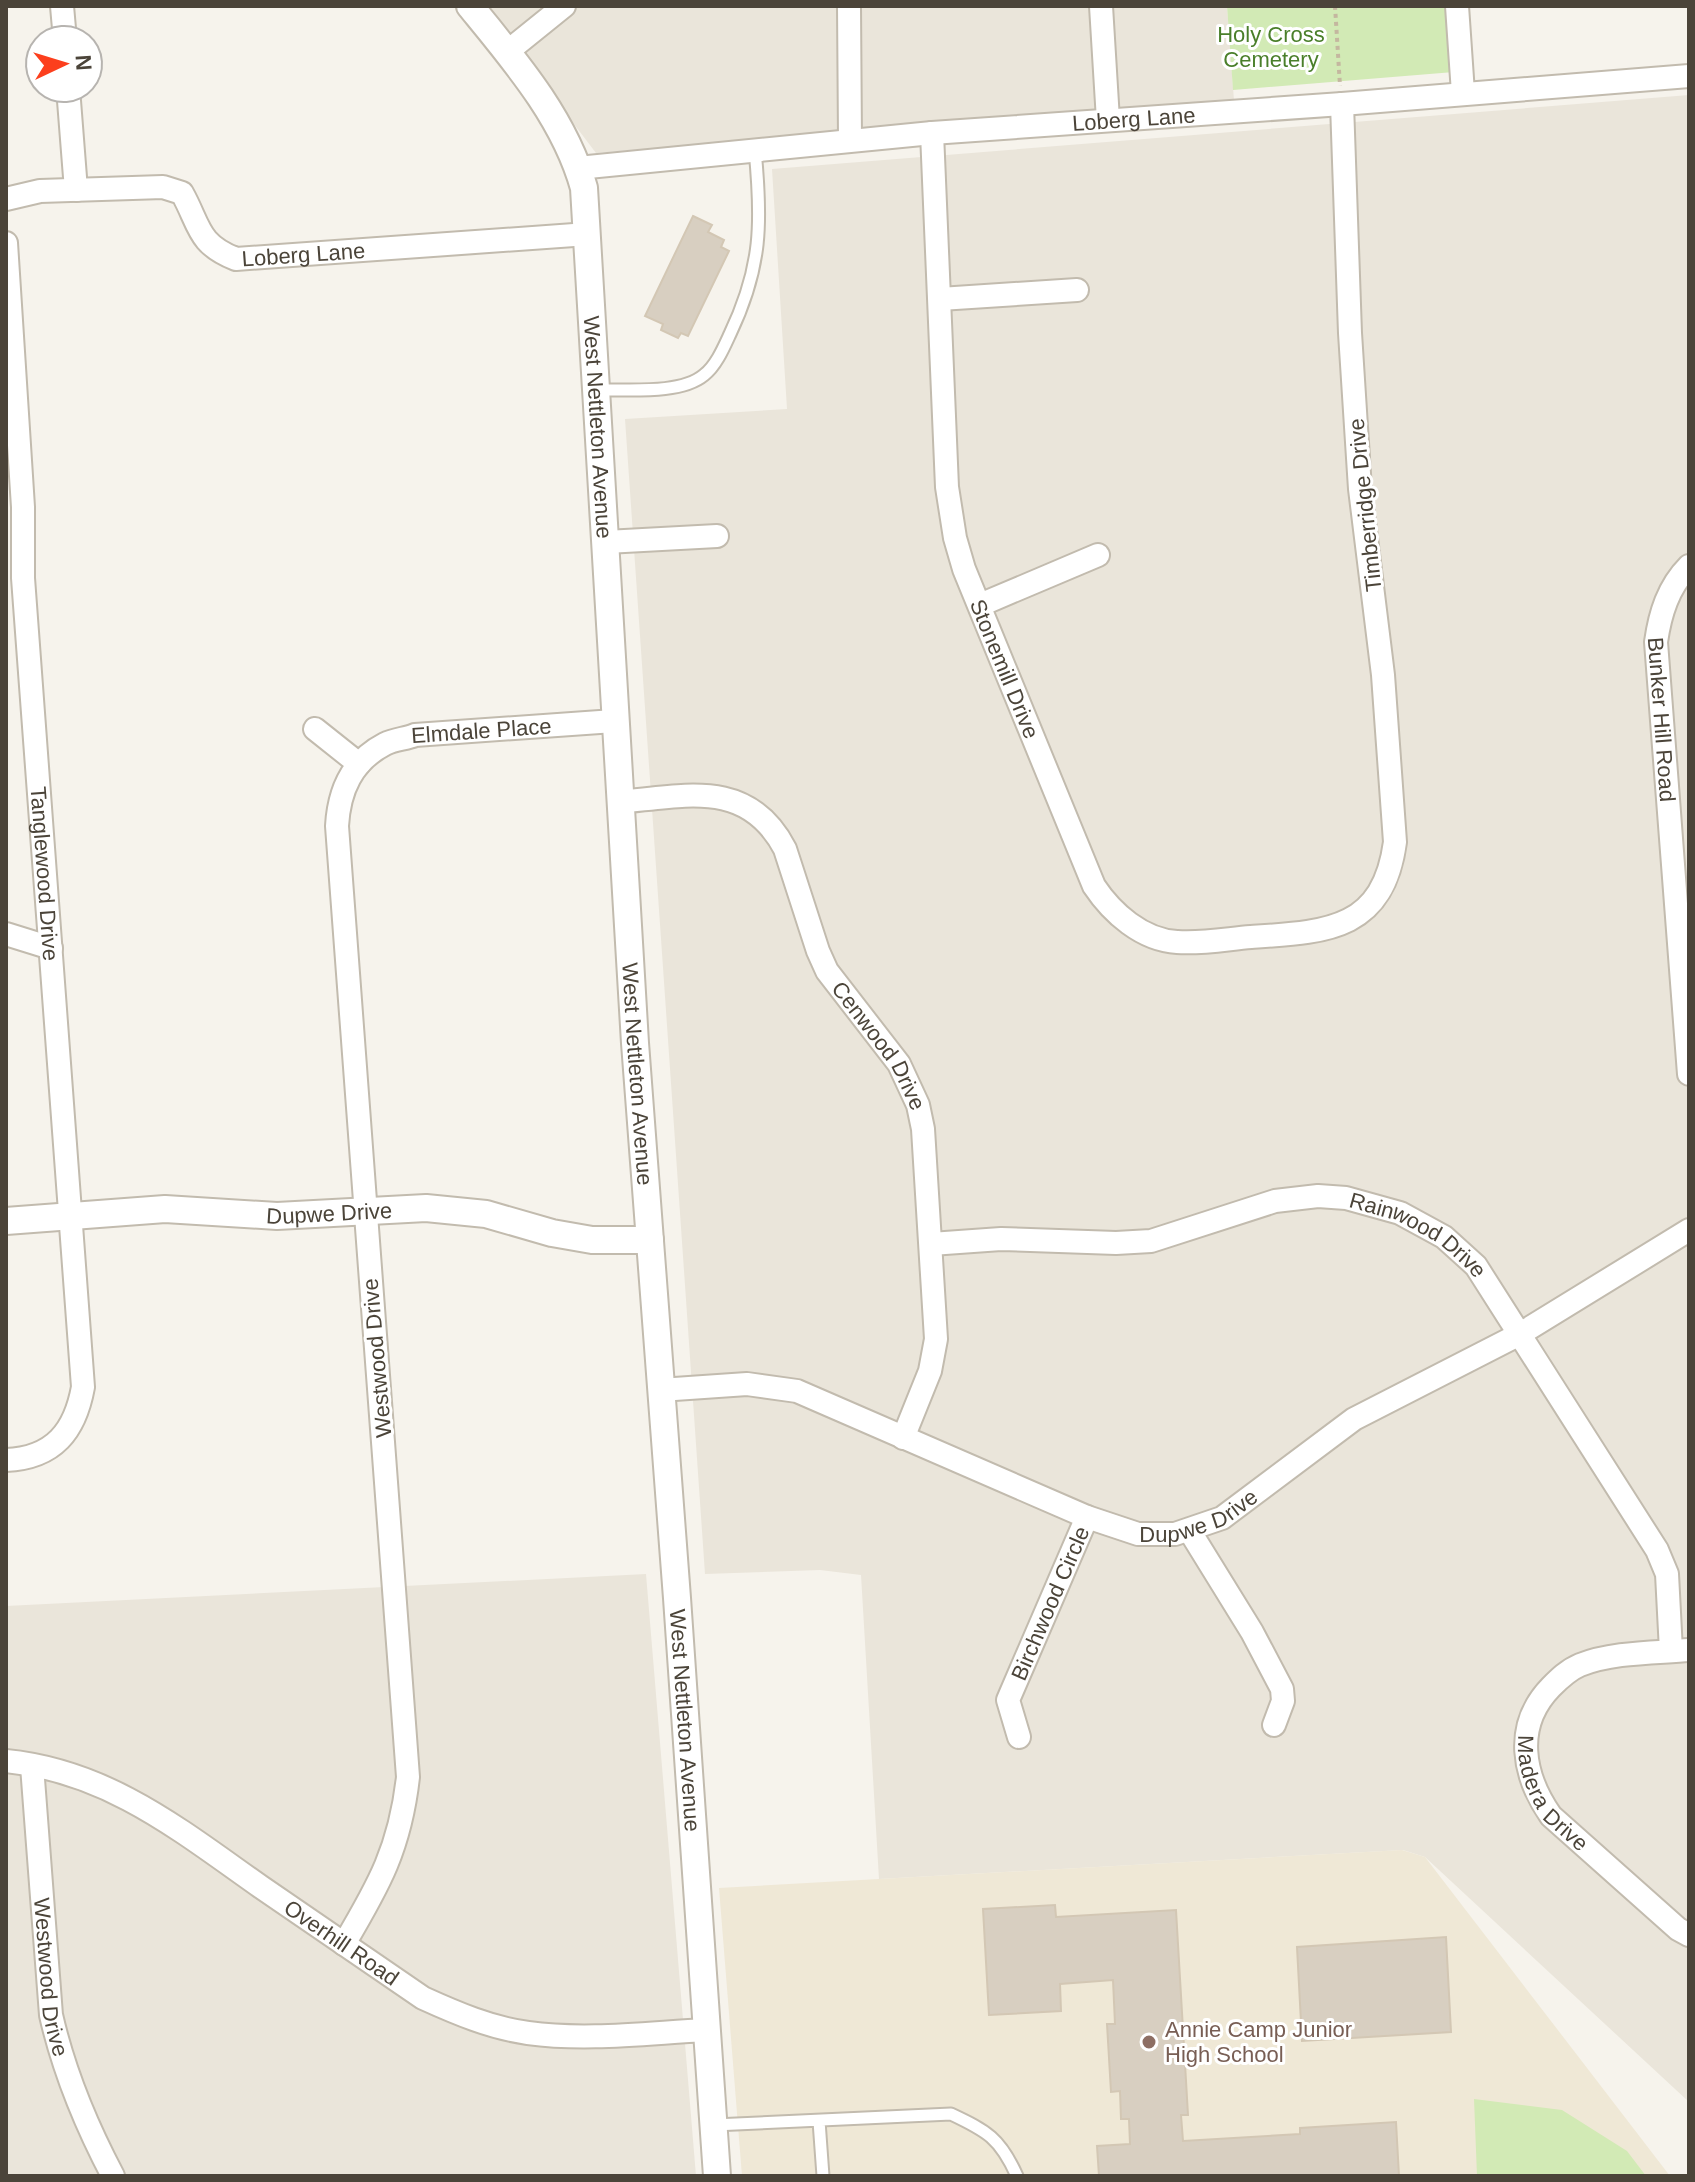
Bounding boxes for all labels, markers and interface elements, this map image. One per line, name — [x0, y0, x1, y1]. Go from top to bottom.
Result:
park label: Holy Cross Cemetery — [1217, 22, 1325, 72]
north arrow — [24, 24, 104, 104]
text: N — [70, 54, 96, 71]
street label: Loberg Lane — [1071, 102, 1196, 136]
street label: Loberg Lane — [241, 237, 366, 271]
street label: West Nettleton Avenue — [579, 315, 617, 539]
street label: Timberridge Drive — [1343, 417, 1387, 593]
street label: Stonemill Drive — [965, 595, 1045, 742]
street label: Bunker Hill Road — [1643, 636, 1681, 803]
street label: Elmdale Place — [410, 713, 552, 748]
street label: Tanglewood Drive — [26, 785, 64, 962]
street label: West Nettleton Avenue — [618, 962, 658, 1186]
street label: Cenwood Drive — [827, 976, 931, 1114]
street label: Rainwood Drive — [1347, 1187, 1492, 1281]
street label: Dupwe Drive — [266, 1197, 393, 1229]
street label: Westwood Drive — [358, 1277, 396, 1439]
street label: Dupwe Drive — [1139, 1484, 1262, 1547]
street label: Birchwood Circle — [1006, 1522, 1094, 1684]
street label: West Nettleton Avenue — [665, 1608, 706, 1832]
street label: Madera Drive — [1513, 1735, 1594, 1856]
street label: Overhill Road — [280, 1894, 404, 1990]
street label: Westwood Drive — [30, 1897, 74, 2059]
place label: Annie Camp Junior High School — [1165, 2017, 1352, 2067]
marker: Annie Camp Junior High School — [1140, 2033, 1158, 2051]

